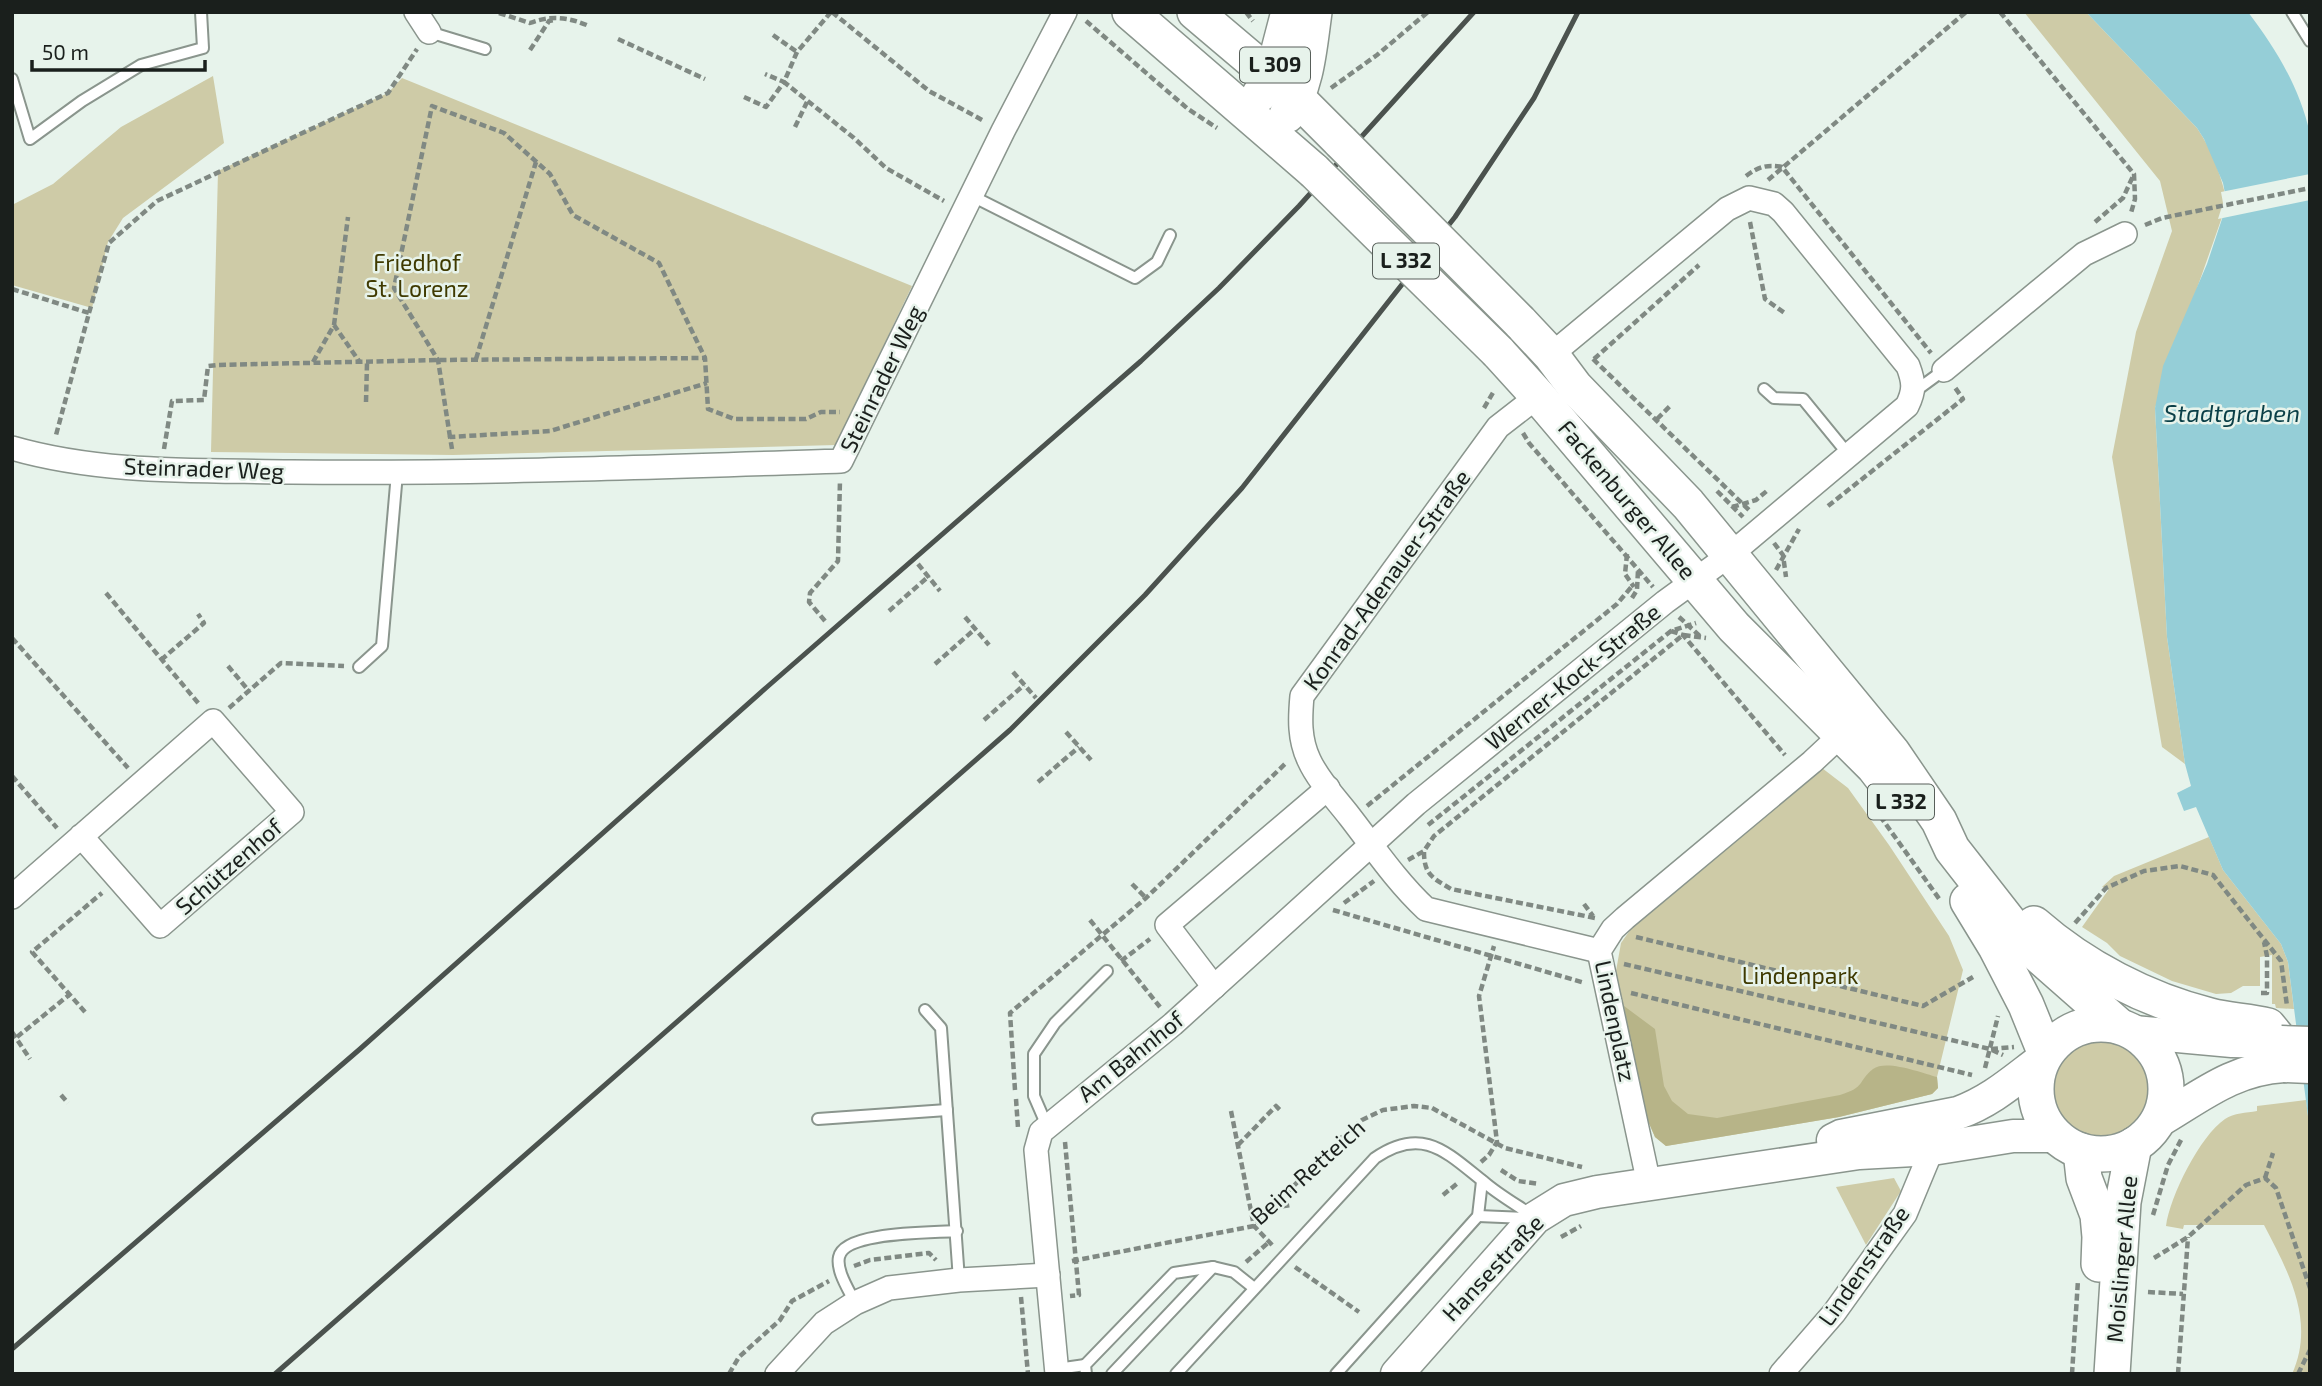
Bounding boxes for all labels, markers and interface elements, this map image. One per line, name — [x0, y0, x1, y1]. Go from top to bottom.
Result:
scale bar — [32, 28, 205, 72]
text: 50 m — [42, 39, 89, 64]
road number: L 309 — [1240, 48, 1310, 82]
road number: L 332 — [1373, 244, 1439, 278]
park label: Friedhof St. Lorenz — [365, 248, 469, 302]
street label: Steinrader Weg — [833, 300, 929, 457]
water label: Stadtgraben — [2164, 398, 2300, 427]
street label: Fackenburger Allee — [1553, 414, 1703, 585]
street label: Steinrader Weg — [123, 451, 285, 485]
street label: Konrad-Adenauer-Straße — [1297, 464, 1476, 695]
street label: Werner-Kock-Straße — [1479, 597, 1666, 755]
road number: L 332 — [1868, 784, 1934, 820]
street label: Schützenhof — [169, 812, 288, 920]
street label: Lindenplatz — [1589, 958, 1642, 1084]
park label: Lindenpark — [1742, 961, 1859, 989]
street label: Am Bahnhof — [1072, 1004, 1190, 1107]
street label: Beim Retteich — [1244, 1113, 1370, 1230]
street label: Moislinger Allee — [2100, 1174, 2142, 1344]
street label: Lindenstraße — [1812, 1200, 1915, 1331]
street label: Hansestraße — [1436, 1208, 1549, 1326]

